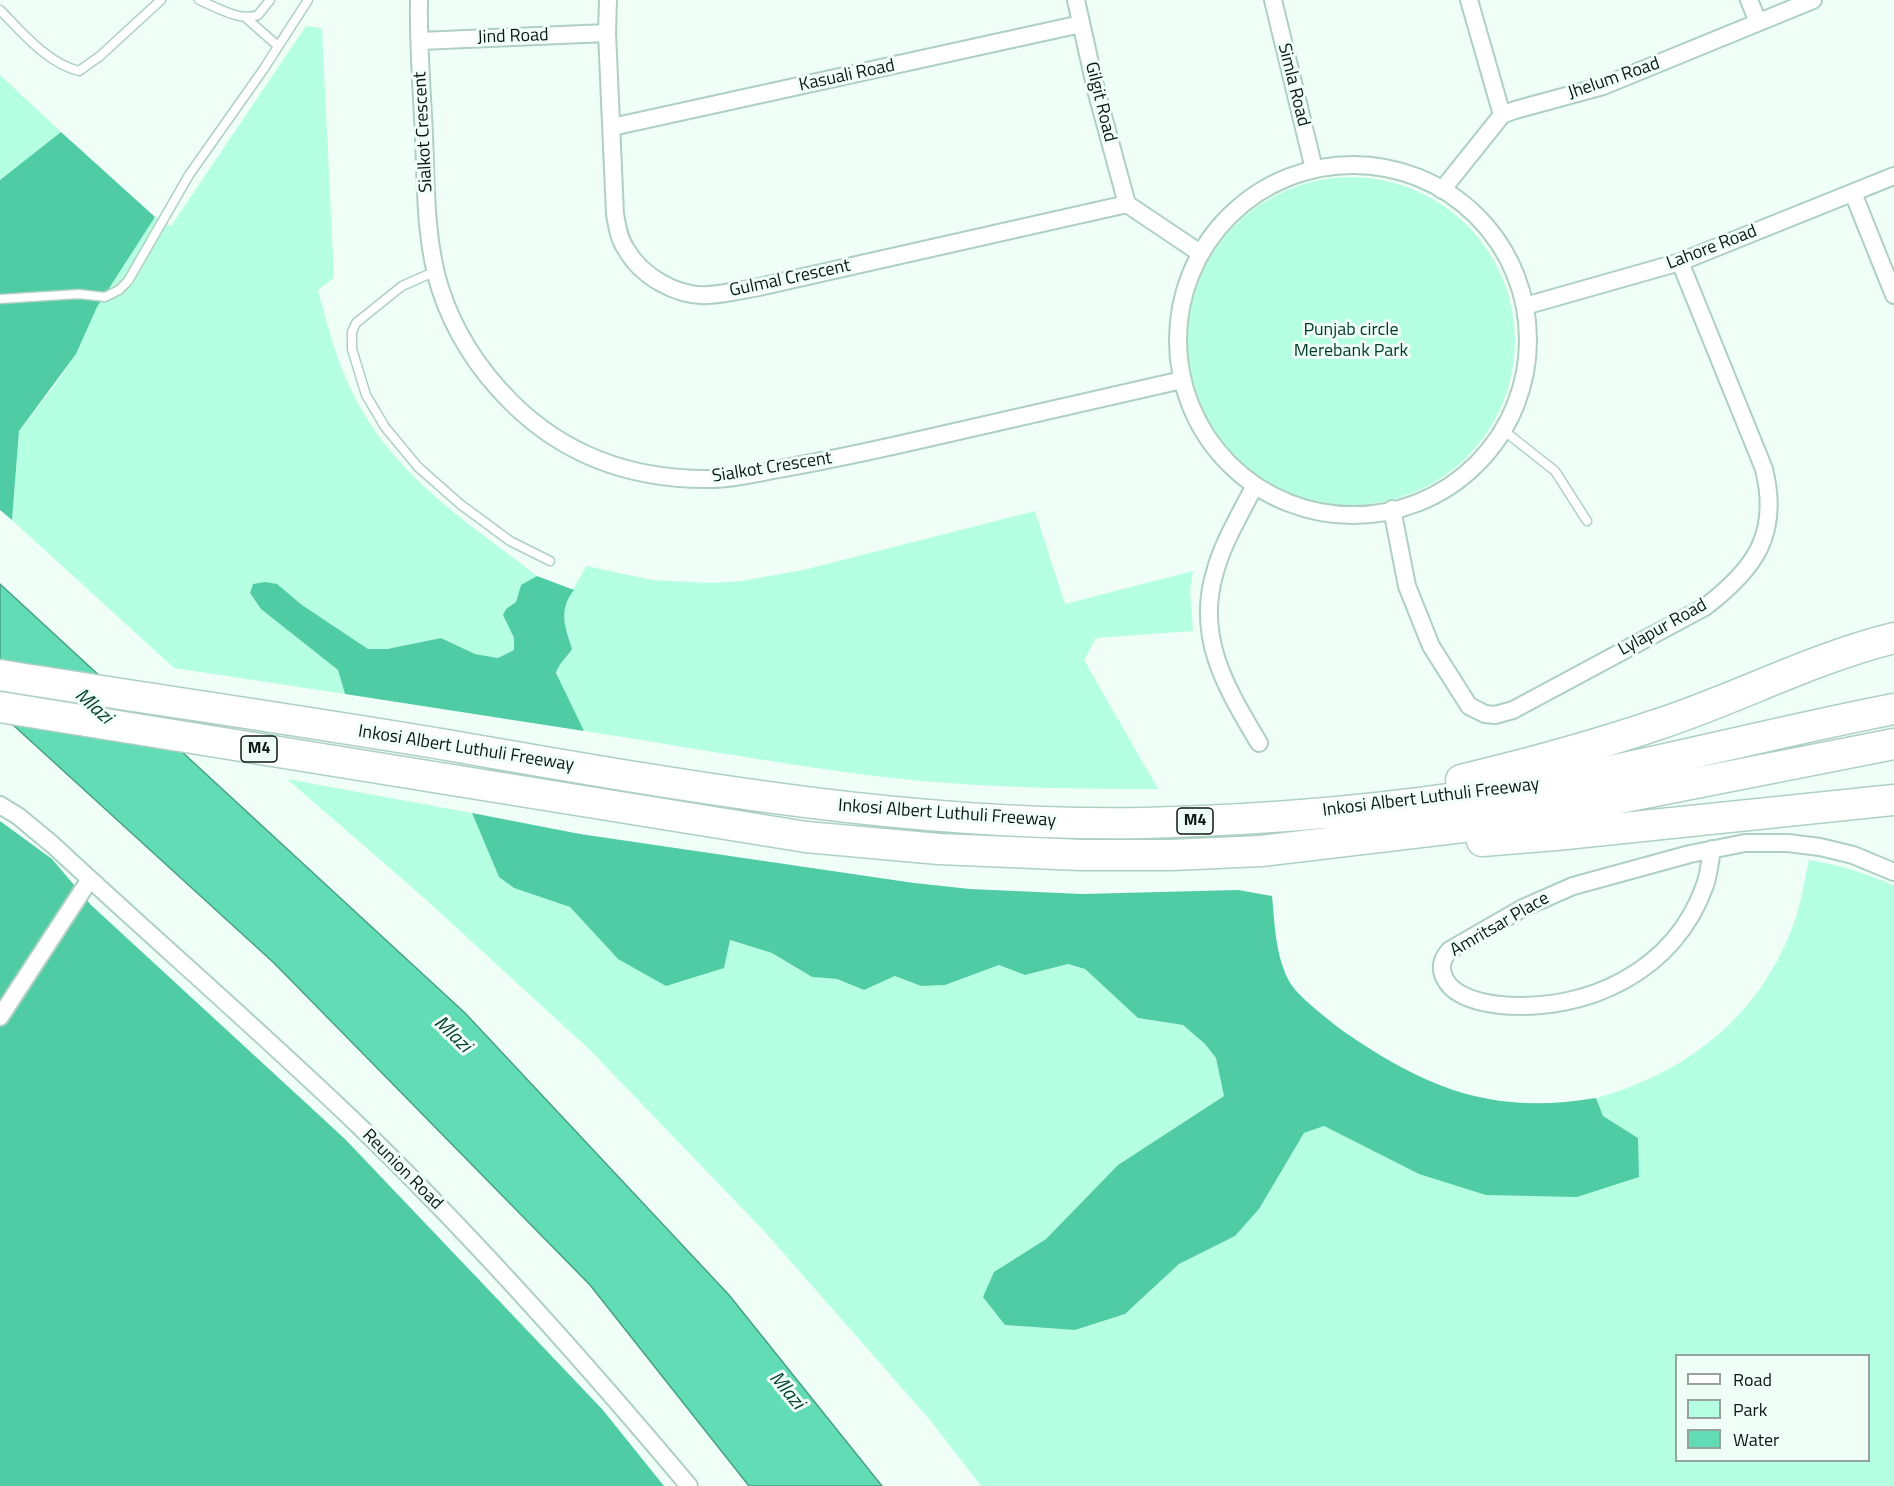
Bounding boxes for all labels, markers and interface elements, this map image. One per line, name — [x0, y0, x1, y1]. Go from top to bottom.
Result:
street label: Jind Road — [477, 25, 549, 49]
street label: Simla Road — [1272, 41, 1314, 129]
street label: Jhelum Road — [1565, 53, 1663, 105]
street label: Kasuali Road — [797, 55, 897, 97]
street label: Gilgit Road — [1080, 60, 1120, 144]
street label: Sialkot Crescent — [410, 71, 438, 193]
street label: Lahore Road — [1664, 221, 1760, 275]
street label: Gulmal Crescent — [728, 256, 852, 302]
park label: Punjab circle Merebank Park — [1294, 320, 1408, 362]
street label: Sialkot Crescent — [711, 448, 833, 488]
street label: Lylapur Road — [1615, 595, 1711, 661]
water label: Mlazi — [69, 684, 117, 730]
street label: Inkosi Albert Luthuli Freeway — [356, 721, 576, 777]
road number: M4 — [241, 736, 277, 762]
street label: Inkosi Albert Luthuli Freeway — [1321, 774, 1541, 822]
street label: Inkosi Albert Luthuli Freeway — [837, 796, 1057, 832]
road number: M4 — [1177, 808, 1213, 834]
street label: Amritsar Place — [1447, 888, 1553, 962]
water label: Mlazi — [428, 1012, 476, 1058]
street label: Reunion Road — [357, 1125, 447, 1215]
legend — [1675, 1354, 1870, 1462]
text: Road — [1733, 1366, 1772, 1393]
water label: Mlazi — [763, 1367, 809, 1415]
text: Park — [1733, 1396, 1767, 1423]
text: Water — [1733, 1426, 1779, 1453]

